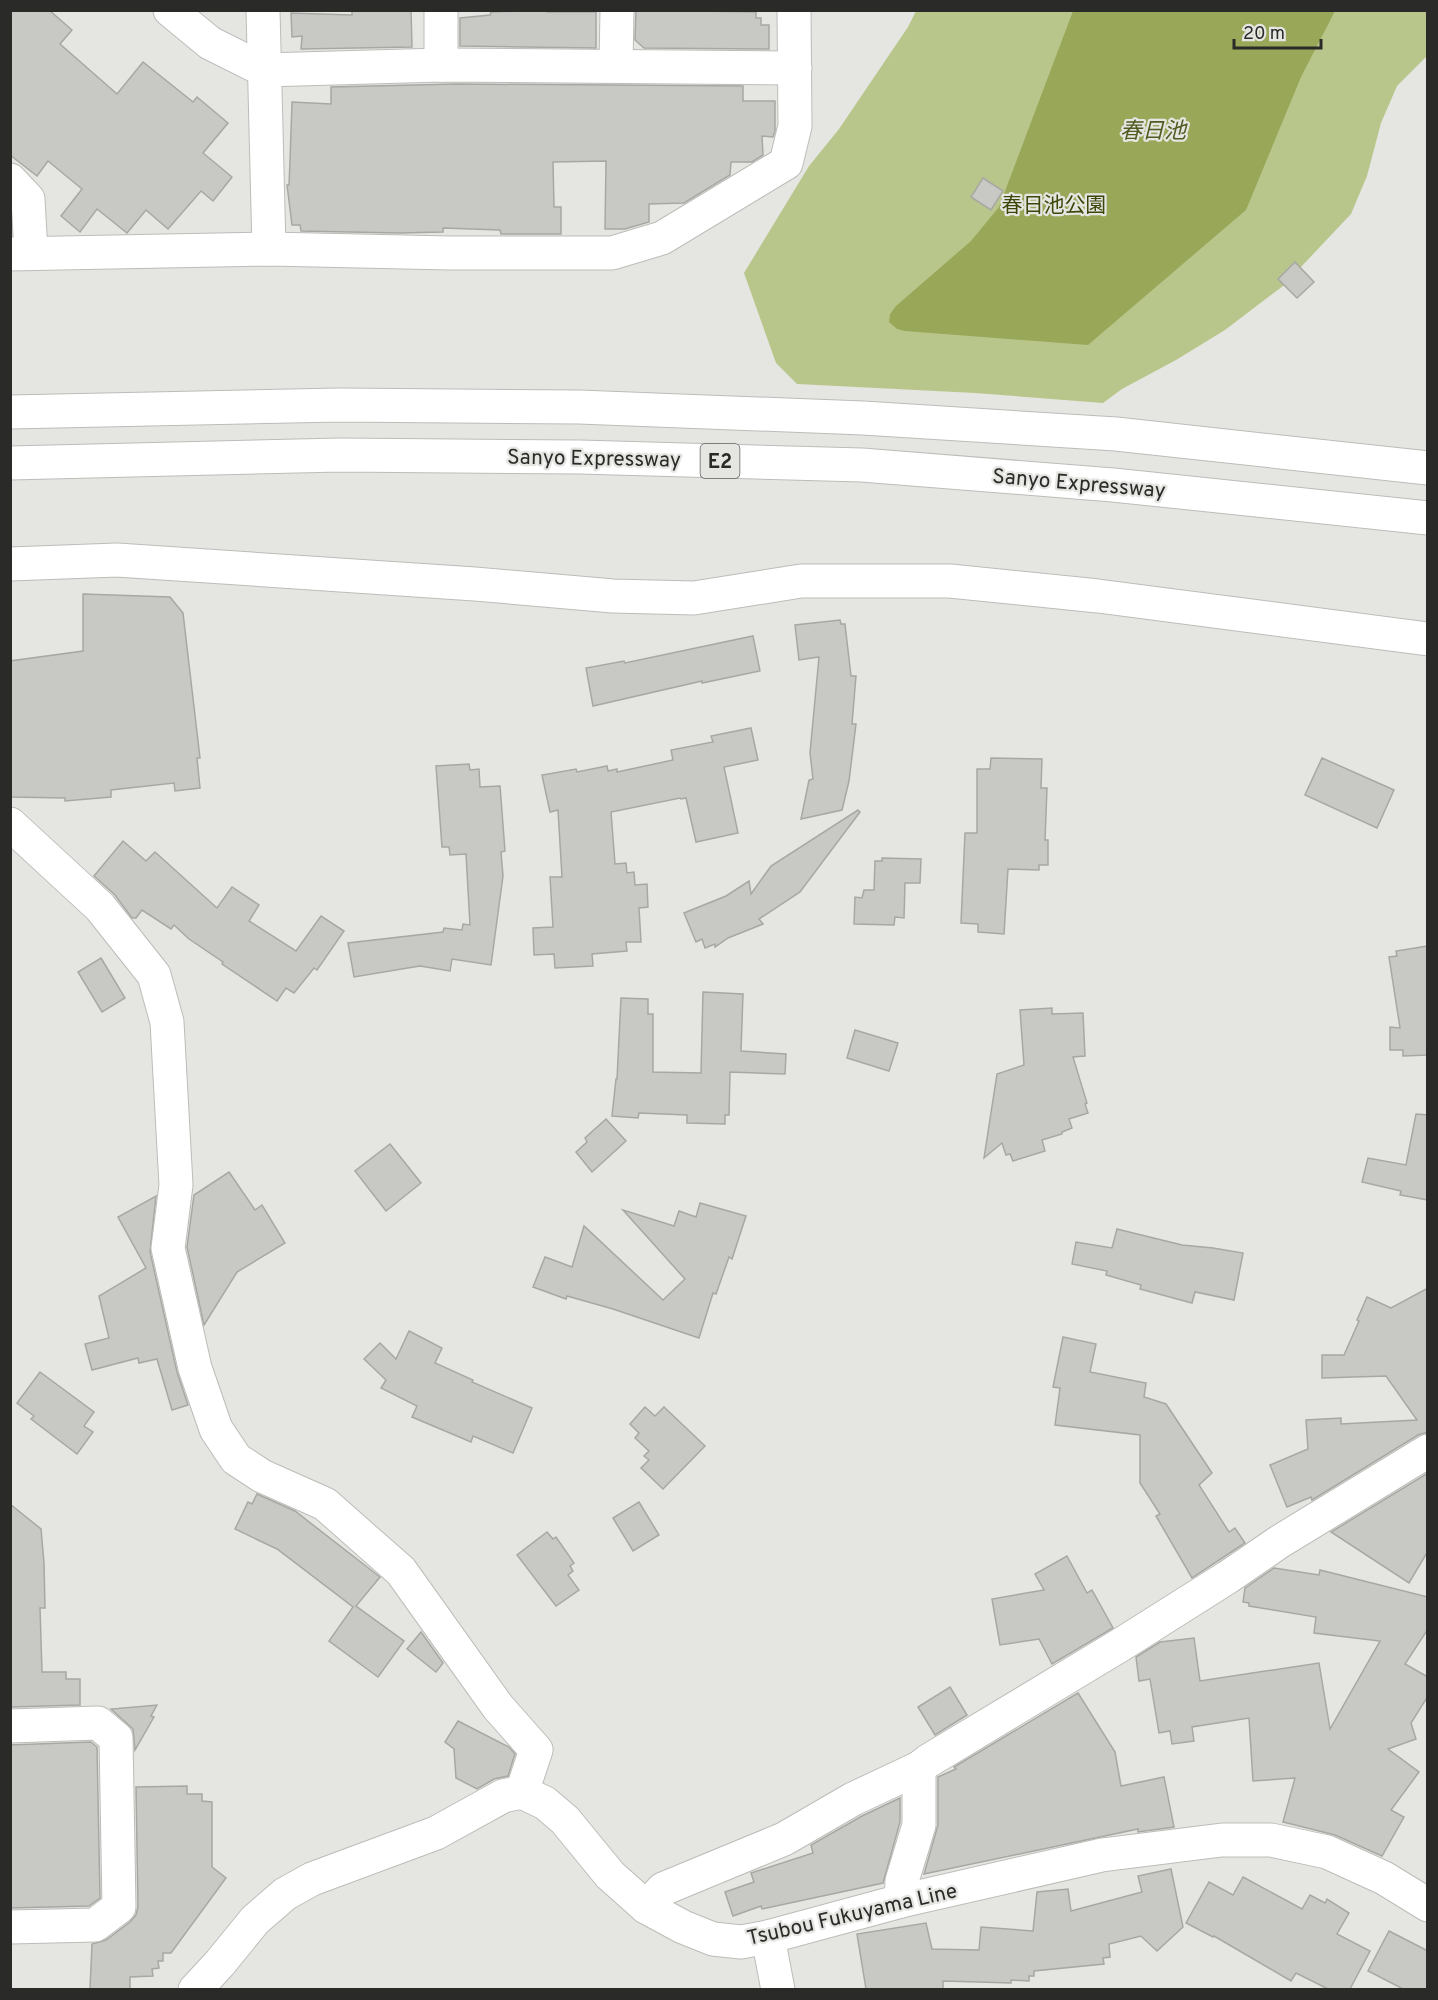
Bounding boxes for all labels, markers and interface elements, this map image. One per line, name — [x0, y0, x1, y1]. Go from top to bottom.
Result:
scale bar — [1234, 12, 1321, 50]
text: 20 m — [1243, 23, 1285, 46]
water label: 春日池 — [1120, 119, 1188, 146]
park label: 春日池公園 — [1002, 193, 1107, 220]
street label: Sanyo Expressway — [507, 444, 681, 475]
road number: E2 — [700, 444, 740, 478]
street label: Sanyo Expressway — [991, 463, 1167, 506]
street label: Tsubou Fukuyama Line — [745, 1878, 960, 1953]

